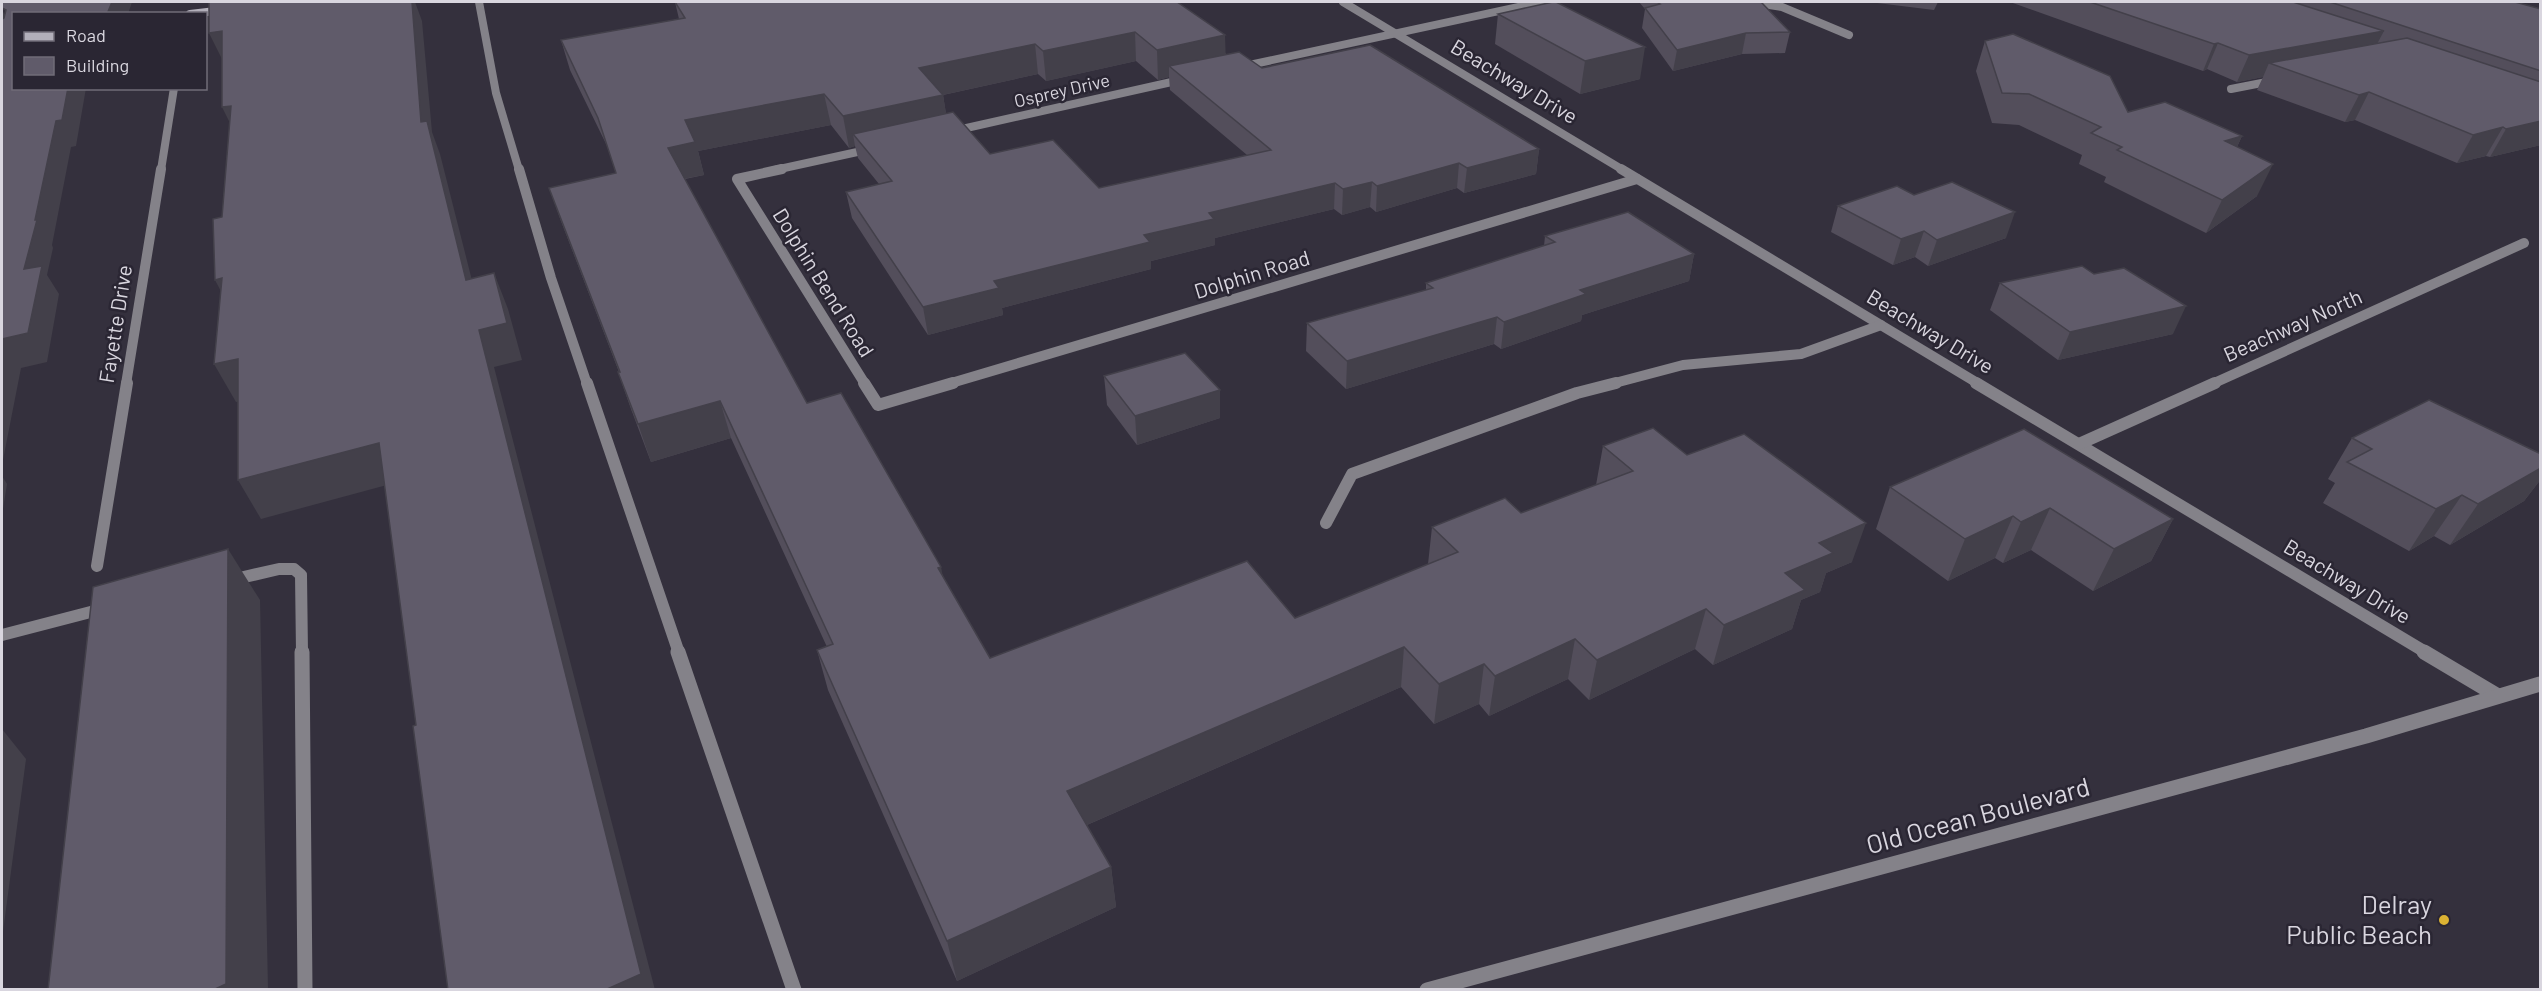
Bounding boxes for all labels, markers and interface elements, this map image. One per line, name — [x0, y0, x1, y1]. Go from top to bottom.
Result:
legend — [12, 12, 207, 90]
text: Road — [66, 24, 106, 46]
street label: Beachway Drive — [1447, 33, 1583, 128]
text: Building — [66, 54, 129, 76]
street label: Osprey Drive — [1012, 68, 1112, 112]
street label: Dolphin Bend Road — [768, 203, 880, 361]
street label: Dolphin Road — [1191, 244, 1312, 303]
street label: Fayette Drive — [93, 263, 136, 385]
street label: Beachway Drive — [1863, 283, 1999, 378]
street label: Beachway North — [2219, 283, 2366, 366]
street label: Beachway Drive — [2280, 533, 2416, 628]
street label: Old Ocean Boulevard — [1862, 770, 2093, 859]
place label: Delray Public Beach — [2286, 888, 2432, 949]
marker: Delray Public Beach — [2437, 913, 2451, 927]

